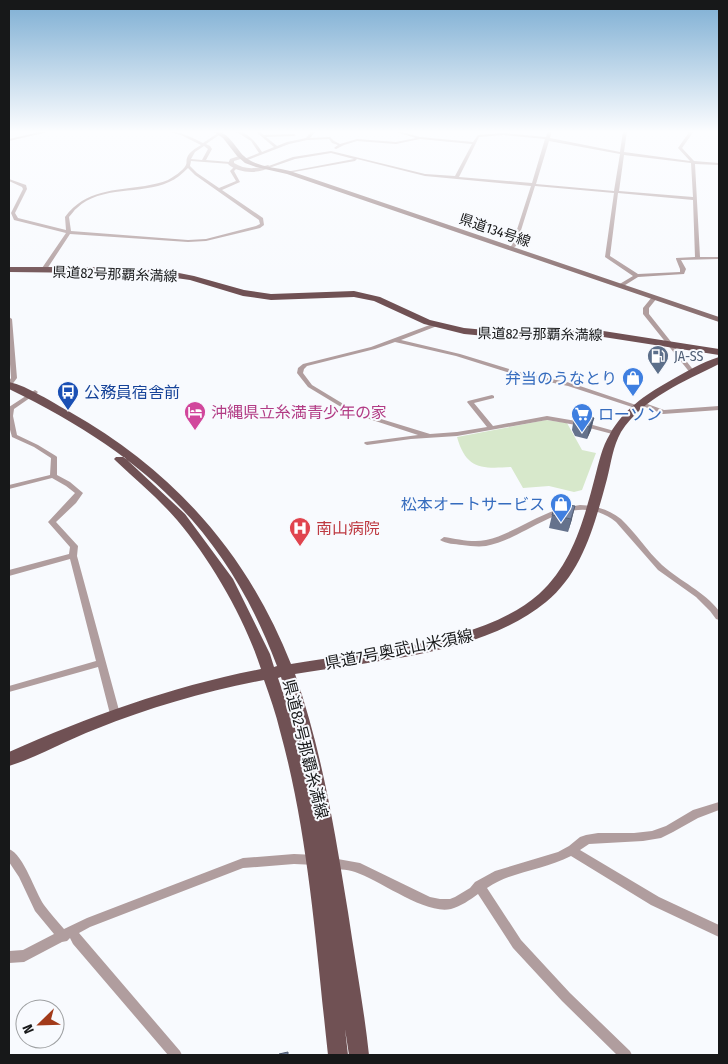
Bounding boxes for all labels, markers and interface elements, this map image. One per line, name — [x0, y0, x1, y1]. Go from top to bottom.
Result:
street label: 県道134号線 — [457, 210, 533, 251]
street label: 県道82号那覇糸満線 — [52, 264, 178, 285]
street label: 県道82号那覇糸満線 — [477, 325, 603, 344]
fuel station icon: JA-SS — [646, 344, 670, 375]
place label: JA-SS — [674, 348, 703, 365]
shop icon: 弁当のうなとり — [621, 366, 645, 397]
place label: 弁当のうなとり — [505, 369, 617, 388]
bus stop icon: 公務員宿舎前 — [56, 380, 80, 411]
place label: 公務員宿舎前 — [84, 383, 180, 402]
hotel icon: 沖縄県立糸満青少年の家 — [183, 400, 207, 431]
supermarket icon: ローソン — [570, 402, 594, 433]
place label: 沖縄県立糸満青少年の家 — [211, 403, 387, 422]
place label: ローソン — [598, 405, 662, 424]
shop icon: 松本オートサービス — [549, 492, 573, 523]
place label: 松本オートサービス — [401, 495, 545, 514]
hospital icon: 南山病院 — [288, 516, 312, 547]
place label: 南山病院 — [316, 519, 380, 538]
street label: 県道7号奥武山米須線 — [323, 626, 475, 673]
street label: 県道82号那覇糸満線 — [279, 677, 332, 821]
north arrow — [15, 999, 65, 1049]
text: N — [19, 1022, 38, 1036]

